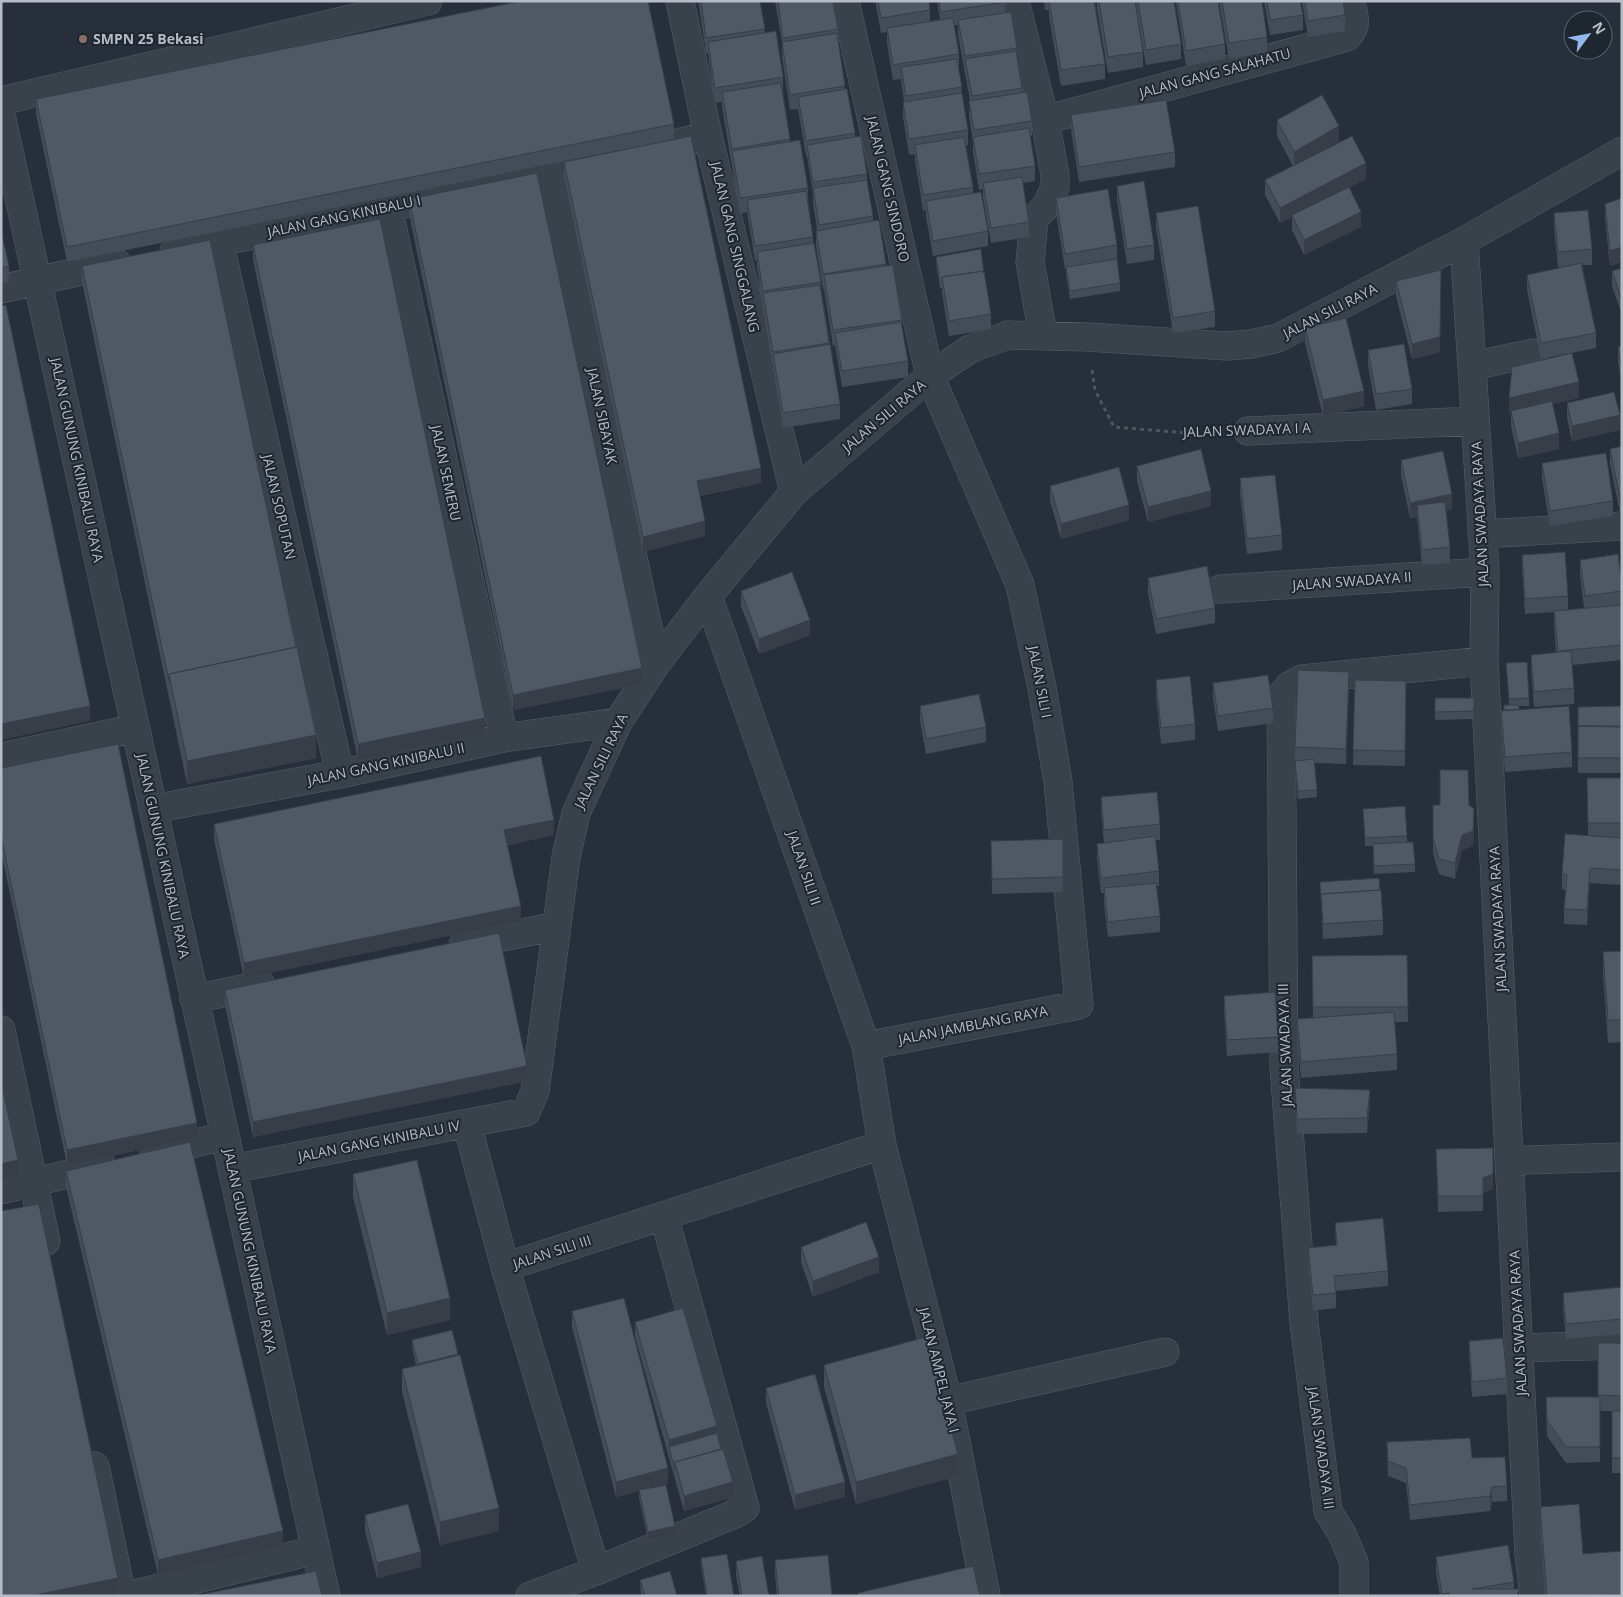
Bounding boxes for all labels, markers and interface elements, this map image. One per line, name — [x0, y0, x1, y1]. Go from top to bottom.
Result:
north arrow — [1563, 10, 1613, 60]
text: N — [1588, 18, 1611, 38]
place label: SMPN 25 Bekasi — [93, 29, 203, 48]
marker: SMPN 25 Bekasi — [77, 33, 89, 45]
street label: JALAN GANG SALAHATU — [1135, 43, 1293, 102]
street label: JALAN GANG SINDORO — [862, 112, 915, 264]
street label: JALAN GANG SINGGALANG — [706, 158, 764, 334]
street label: JALAN GANG KINIBALU I — [264, 190, 422, 241]
street label: JALAN SILI RAYA — [1278, 279, 1380, 343]
street label: JALAN GUNUNG KINIBALU RAYA — [46, 354, 108, 564]
street label: JALAN SIBAYAK — [583, 364, 622, 466]
street label: JALAN SILI RAYA — [836, 375, 930, 457]
street label: JALAN SWADAYA I A — [1181, 418, 1311, 441]
street label: JALAN SEMERU — [427, 421, 466, 523]
street label: JALAN SWADAYA RAYA — [1466, 441, 1493, 589]
street label: JALAN SOPUTAN — [258, 451, 301, 561]
street label: JALAN SWADAYA II — [1290, 567, 1412, 594]
street label: JALAN SILI I — [1024, 642, 1057, 720]
street label: JALAN SILI RAYA — [568, 710, 632, 813]
street label: JALAN GANG KINIBALU II — [304, 738, 466, 790]
street label: JALAN GUNUNG KINIBALU RAYA — [132, 750, 194, 960]
street label: JALAN SILI II — [782, 826, 826, 907]
street label: JALAN SWADAYA RAYA — [1484, 846, 1511, 994]
street label: JALAN SWADAYA III — [1273, 983, 1296, 1109]
street label: JALAN JAMBLANG RAYA — [895, 1001, 1049, 1049]
street label: JALAN GANG KINIBALU IV — [294, 1115, 462, 1166]
street label: JALAN GUNUNG KINIBALU RAYA — [219, 1145, 281, 1355]
street label: JALAN SILI III — [508, 1230, 593, 1274]
street label: JALAN SWADAYA RAYA — [1504, 1250, 1531, 1398]
street label: JALAN AMPEL JAYA I — [914, 1303, 964, 1434]
street label: JALAN SWADAYA III — [1303, 1383, 1339, 1510]

